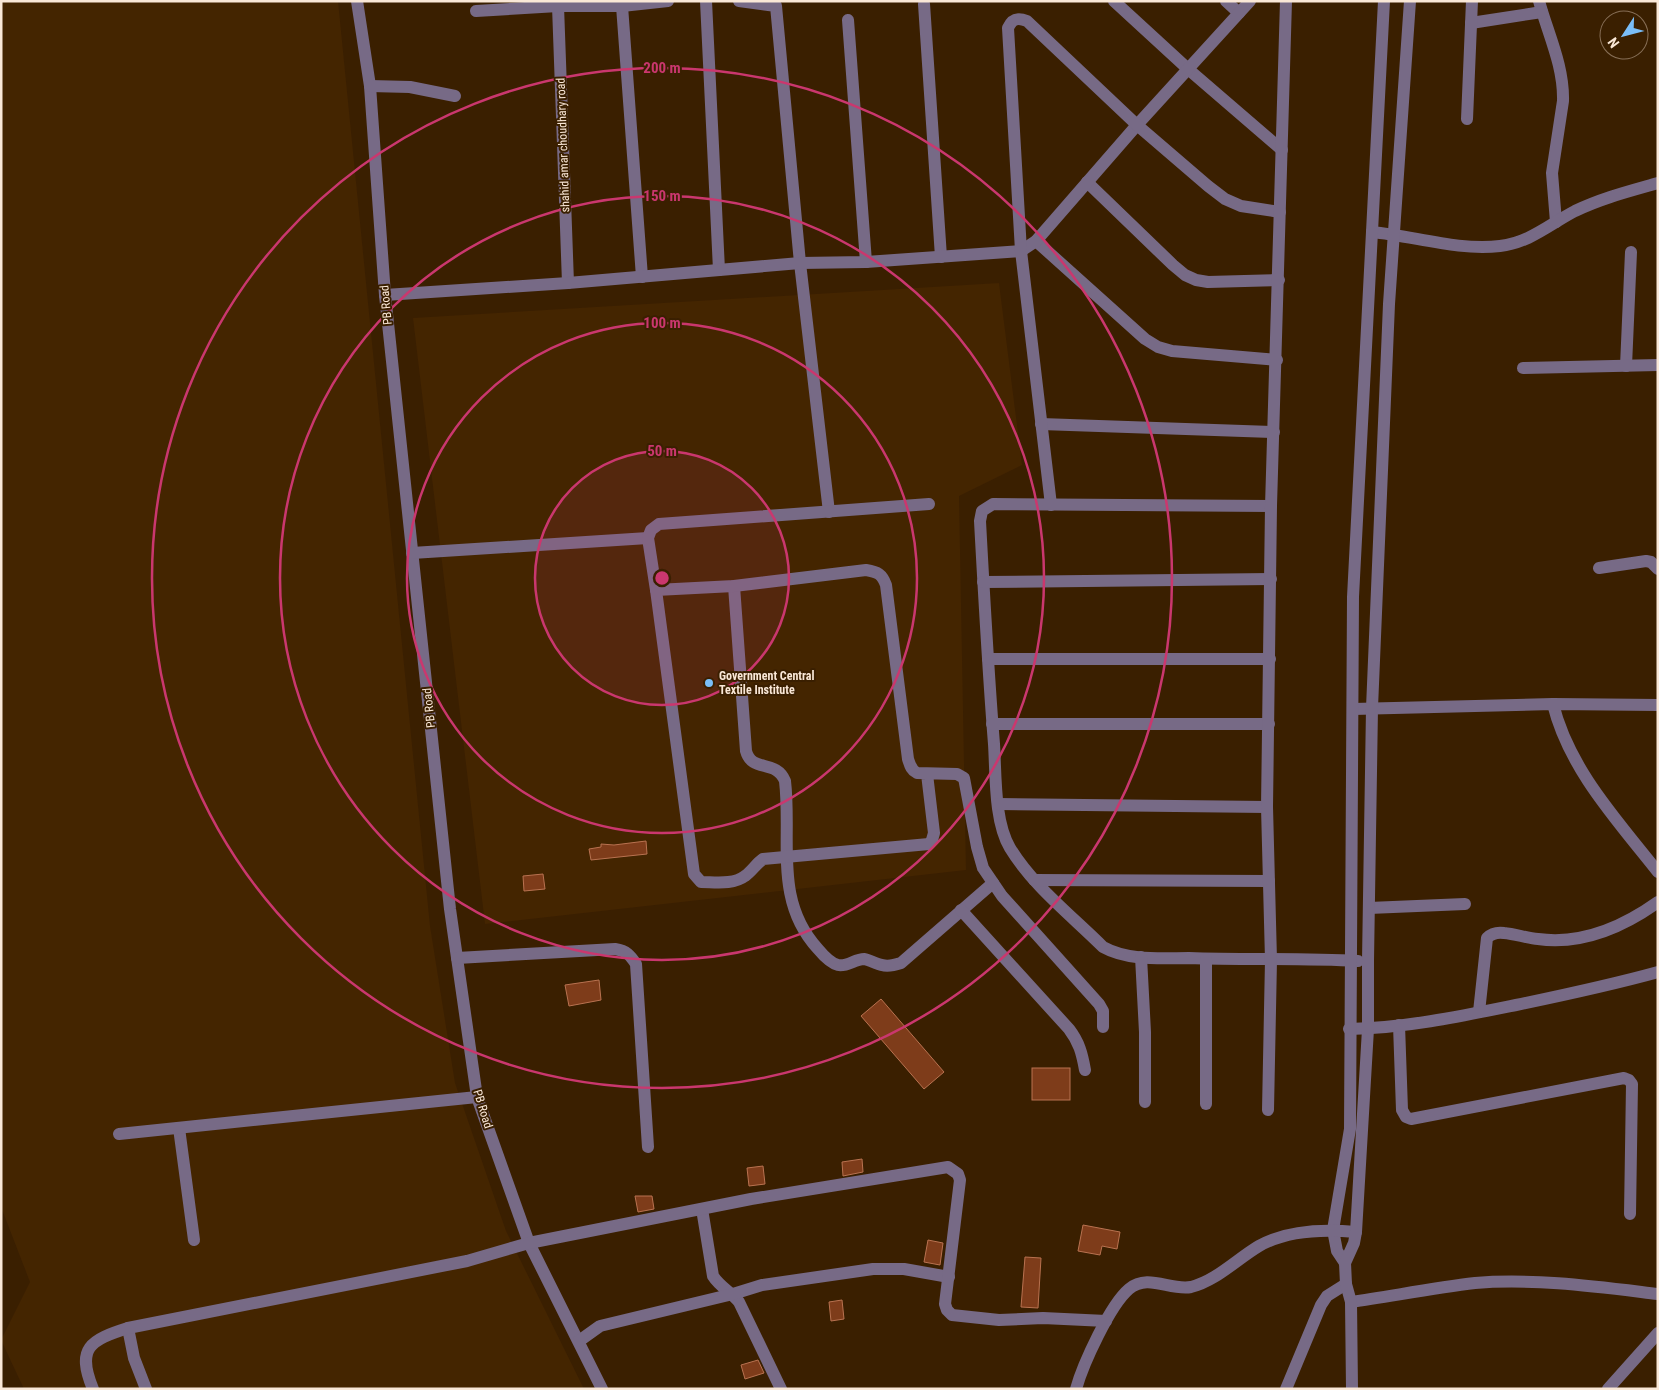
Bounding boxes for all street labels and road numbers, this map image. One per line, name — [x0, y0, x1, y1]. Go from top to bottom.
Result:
street label: shahid amar choudhary road — [554, 77, 572, 213]
street label: PB Road — [377, 284, 395, 326]
street label: PB Road — [420, 687, 438, 729]
street label: PB Road — [470, 1088, 496, 1130]

